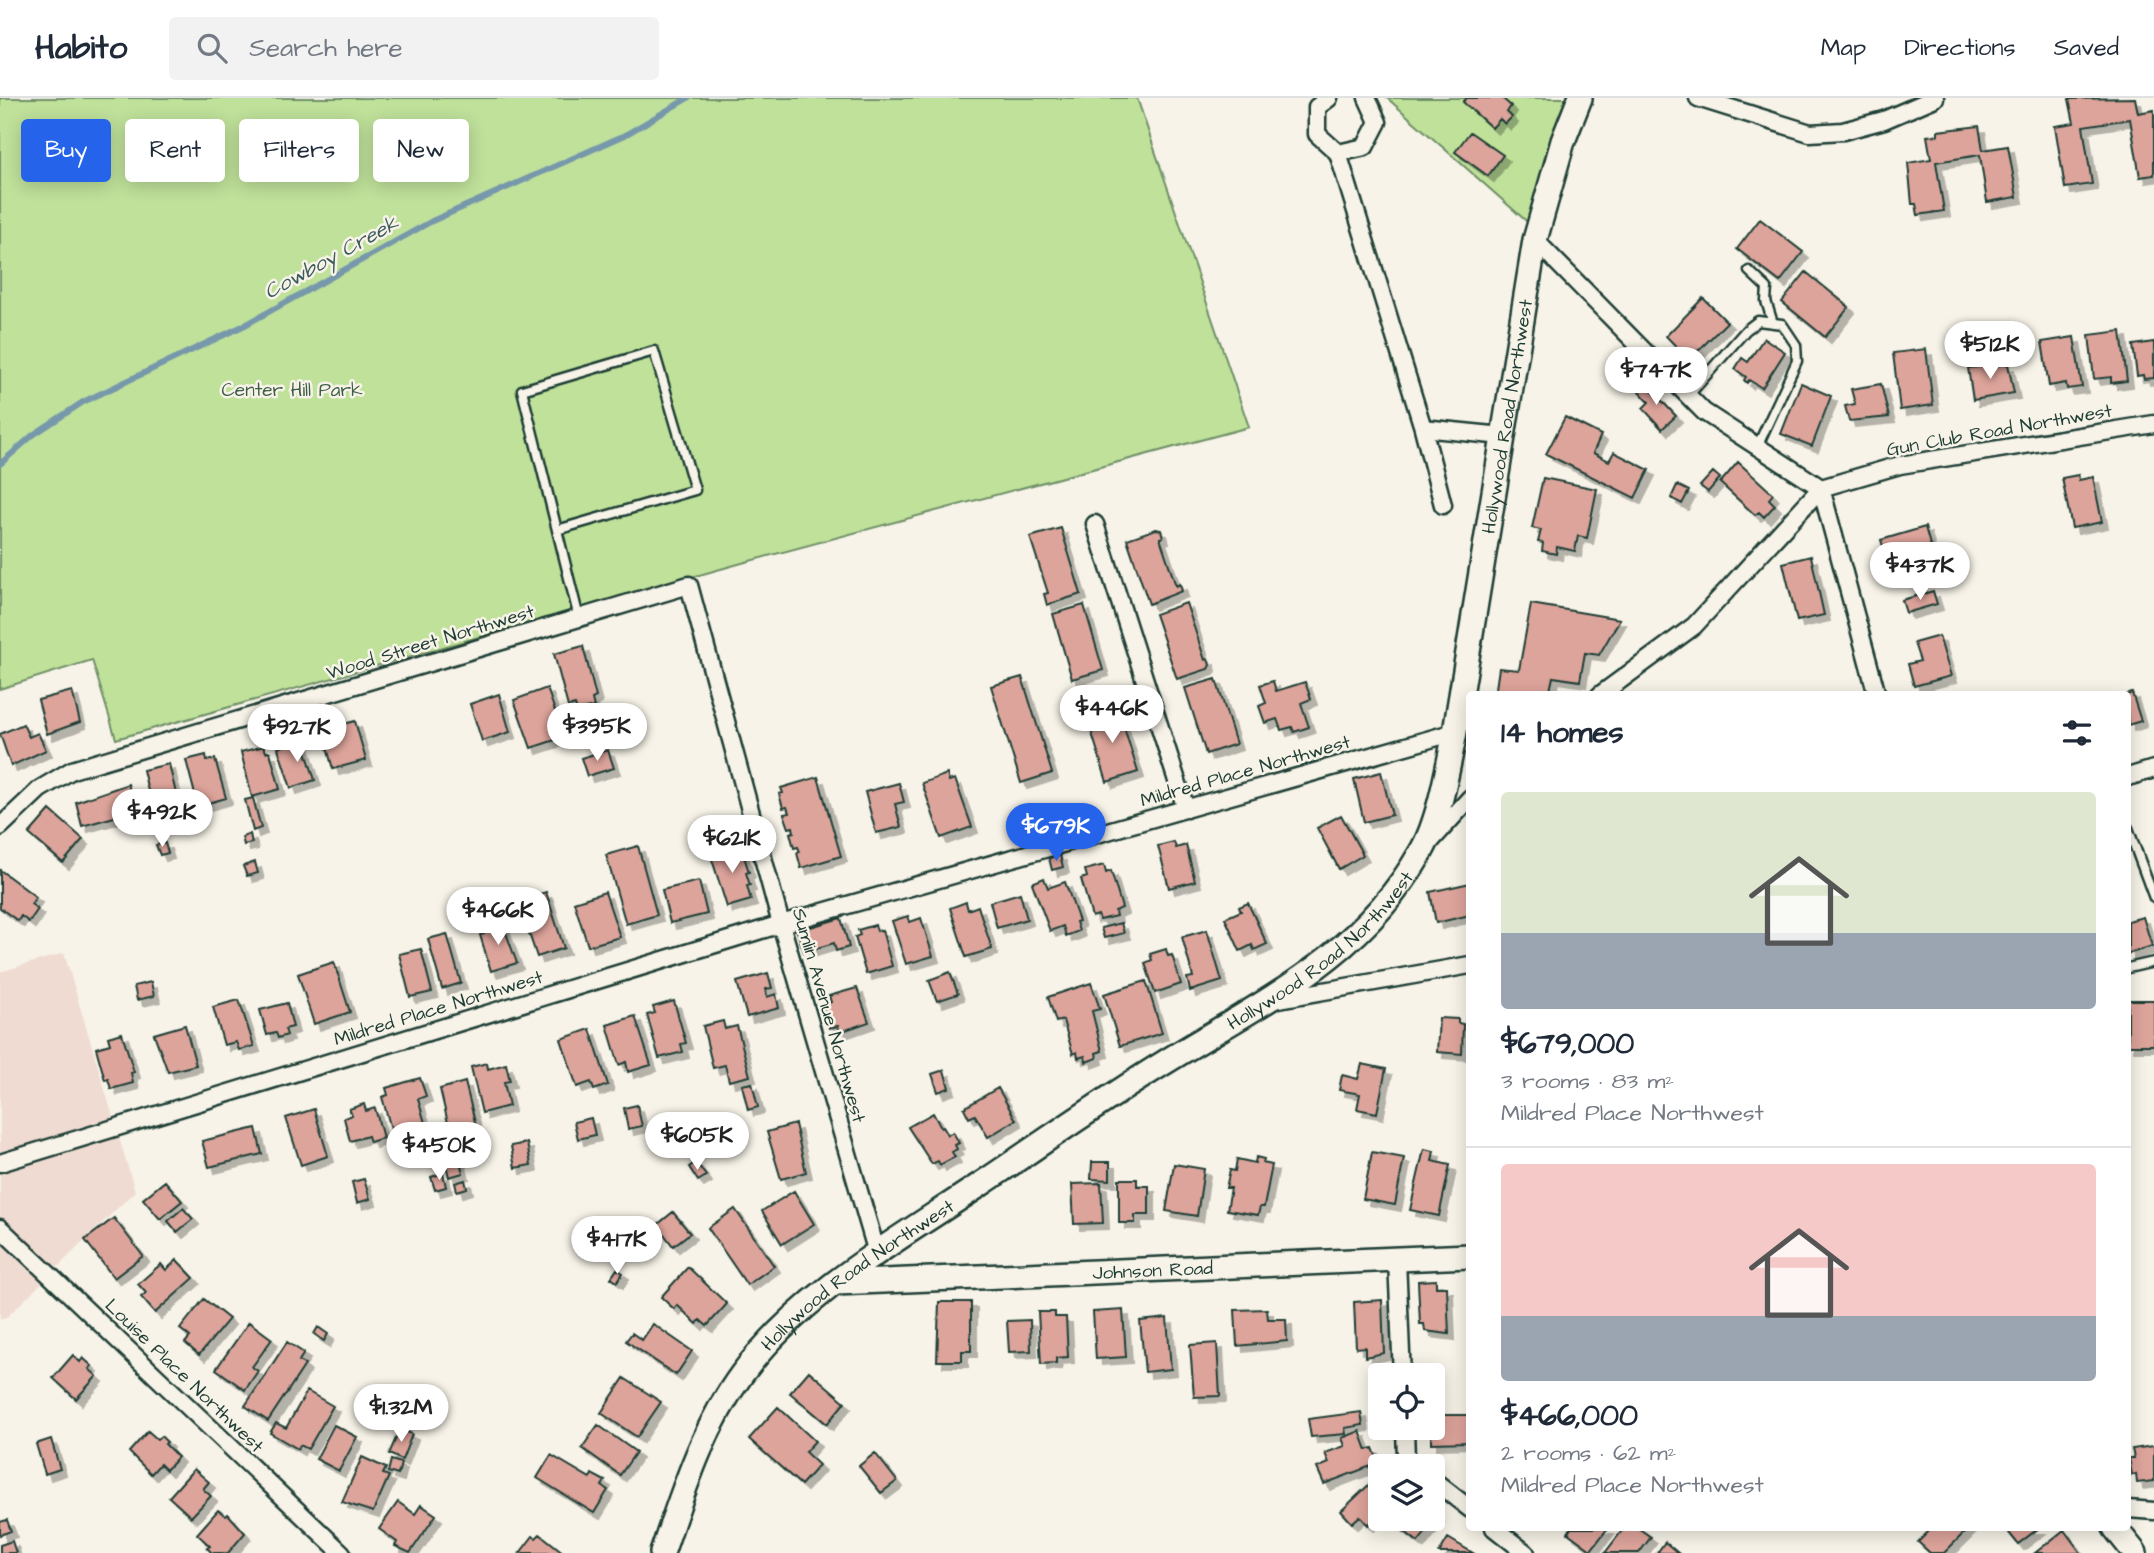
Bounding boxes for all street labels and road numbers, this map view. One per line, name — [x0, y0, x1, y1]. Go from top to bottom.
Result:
street label: Hollywood Road Northwest — [1475, 297, 1540, 536]
street label: Gun Club Road Northwest — [1884, 397, 2114, 464]
street label: Wood Street Northwest — [323, 598, 538, 687]
street label: Mildred Place Northwest — [1137, 728, 1354, 814]
street label: Hollywood Road Northwest — [1222, 866, 1421, 1037]
street label: Sumlin Avenue Northwest — [785, 905, 872, 1126]
street label: Mildred Place Northwest — [331, 964, 547, 1053]
street label: Hollywood Road Northwest — [755, 1193, 960, 1357]
street label: Johnson Road — [1092, 1255, 1214, 1287]
street label: Louise Place Northwest — [99, 1293, 270, 1459]

